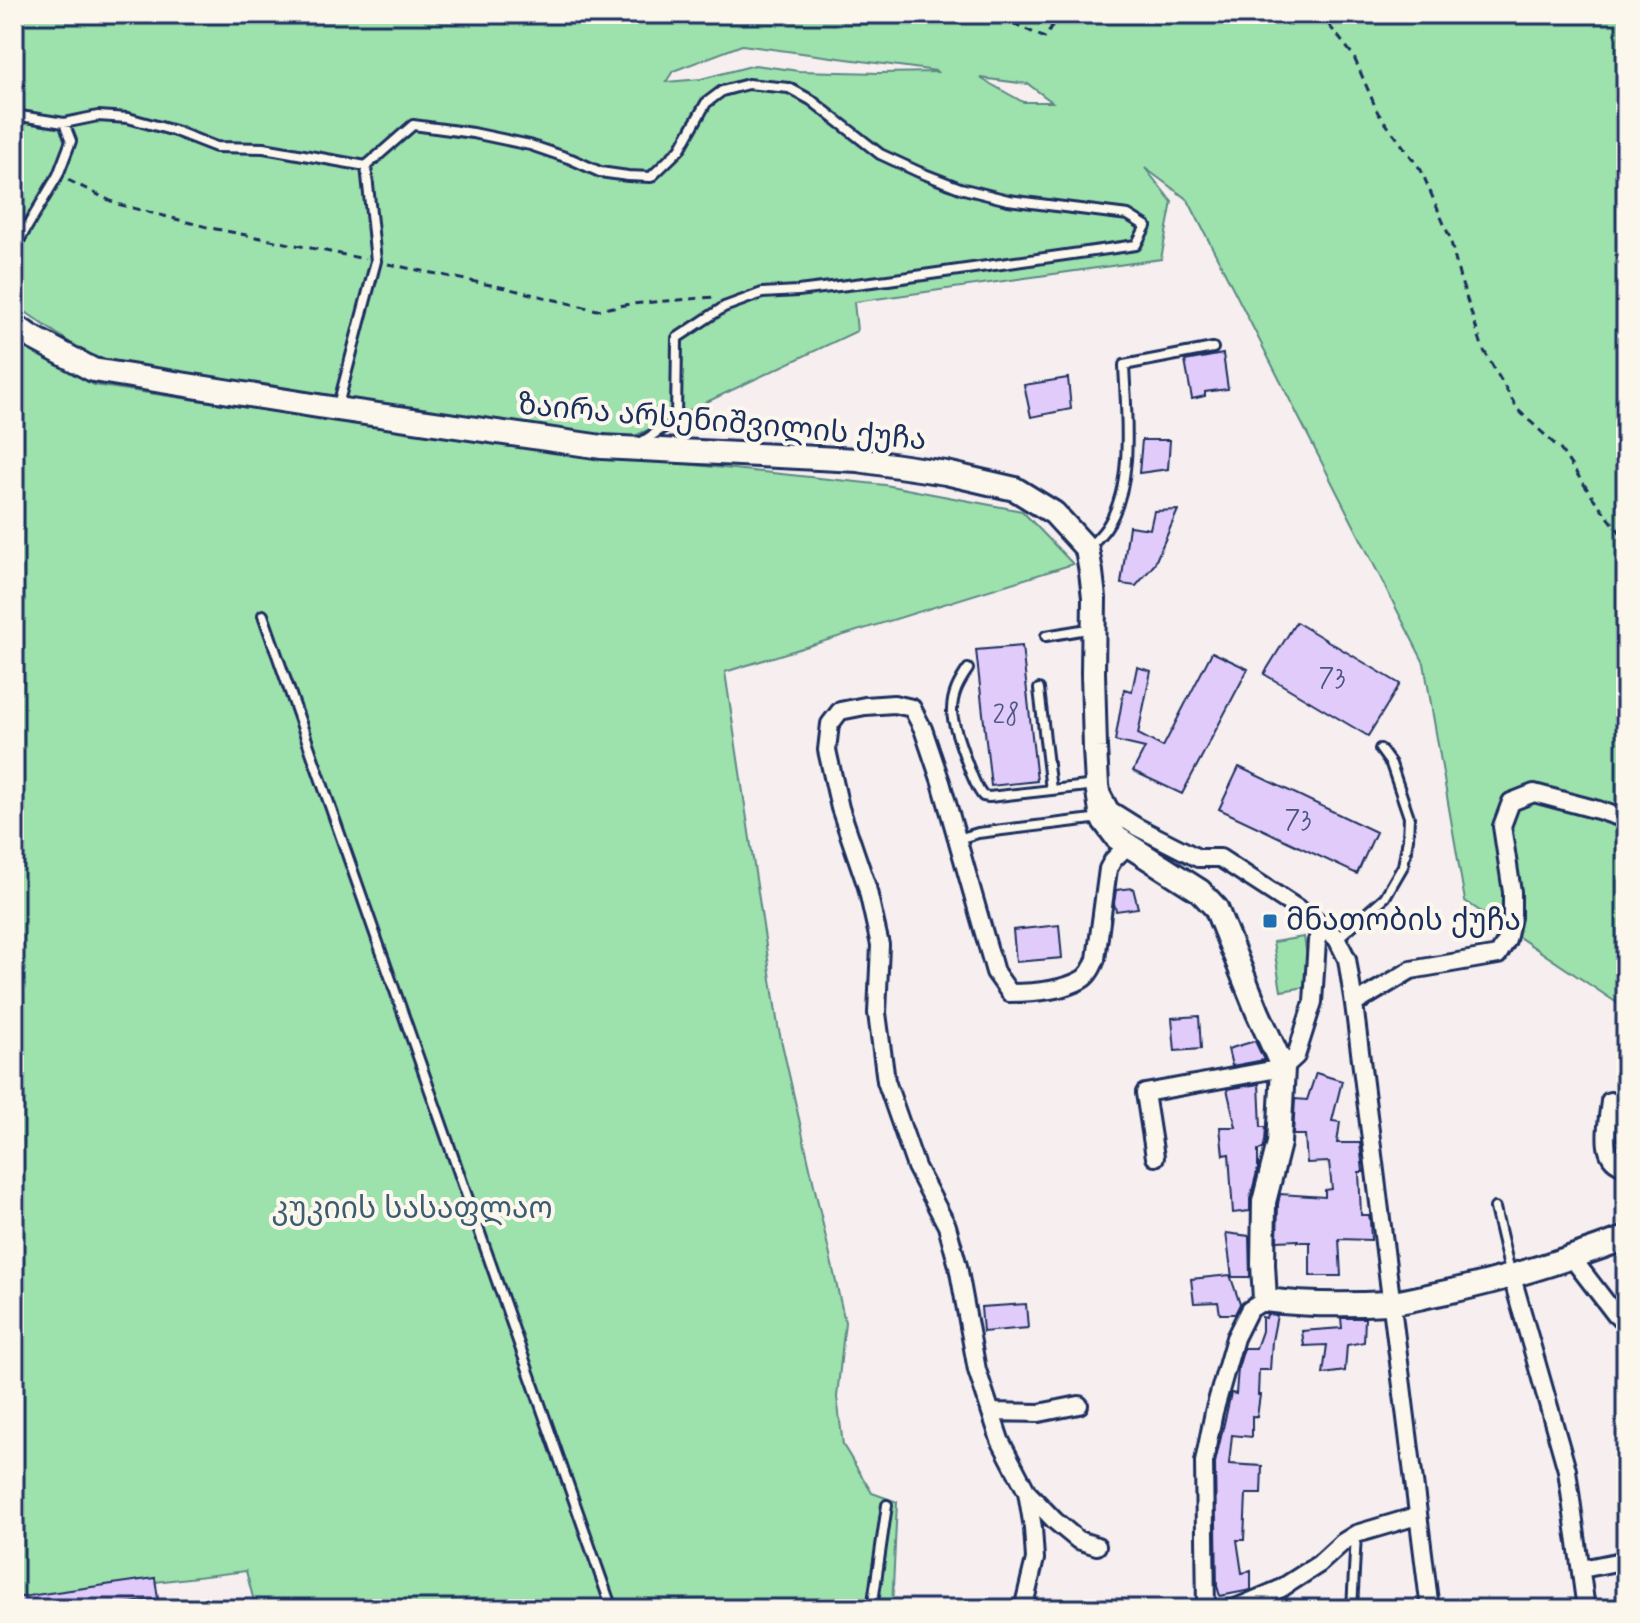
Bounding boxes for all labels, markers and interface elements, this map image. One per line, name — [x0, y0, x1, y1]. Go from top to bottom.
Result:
street label: ზაირა არსენიშვილის ქუჩა — [516, 386, 928, 460]
house number: 73 — [1319, 662, 1345, 696]
house number: 28 — [993, 699, 1020, 733]
house number: 73 — [1285, 804, 1311, 838]
place label: მნათობის ქუჩა — [1286, 902, 1521, 941]
marker: მნათობის ქუჩა — [1261, 912, 1279, 930]
park label: კუკიის სასაფლაო — [271, 1190, 553, 1229]

